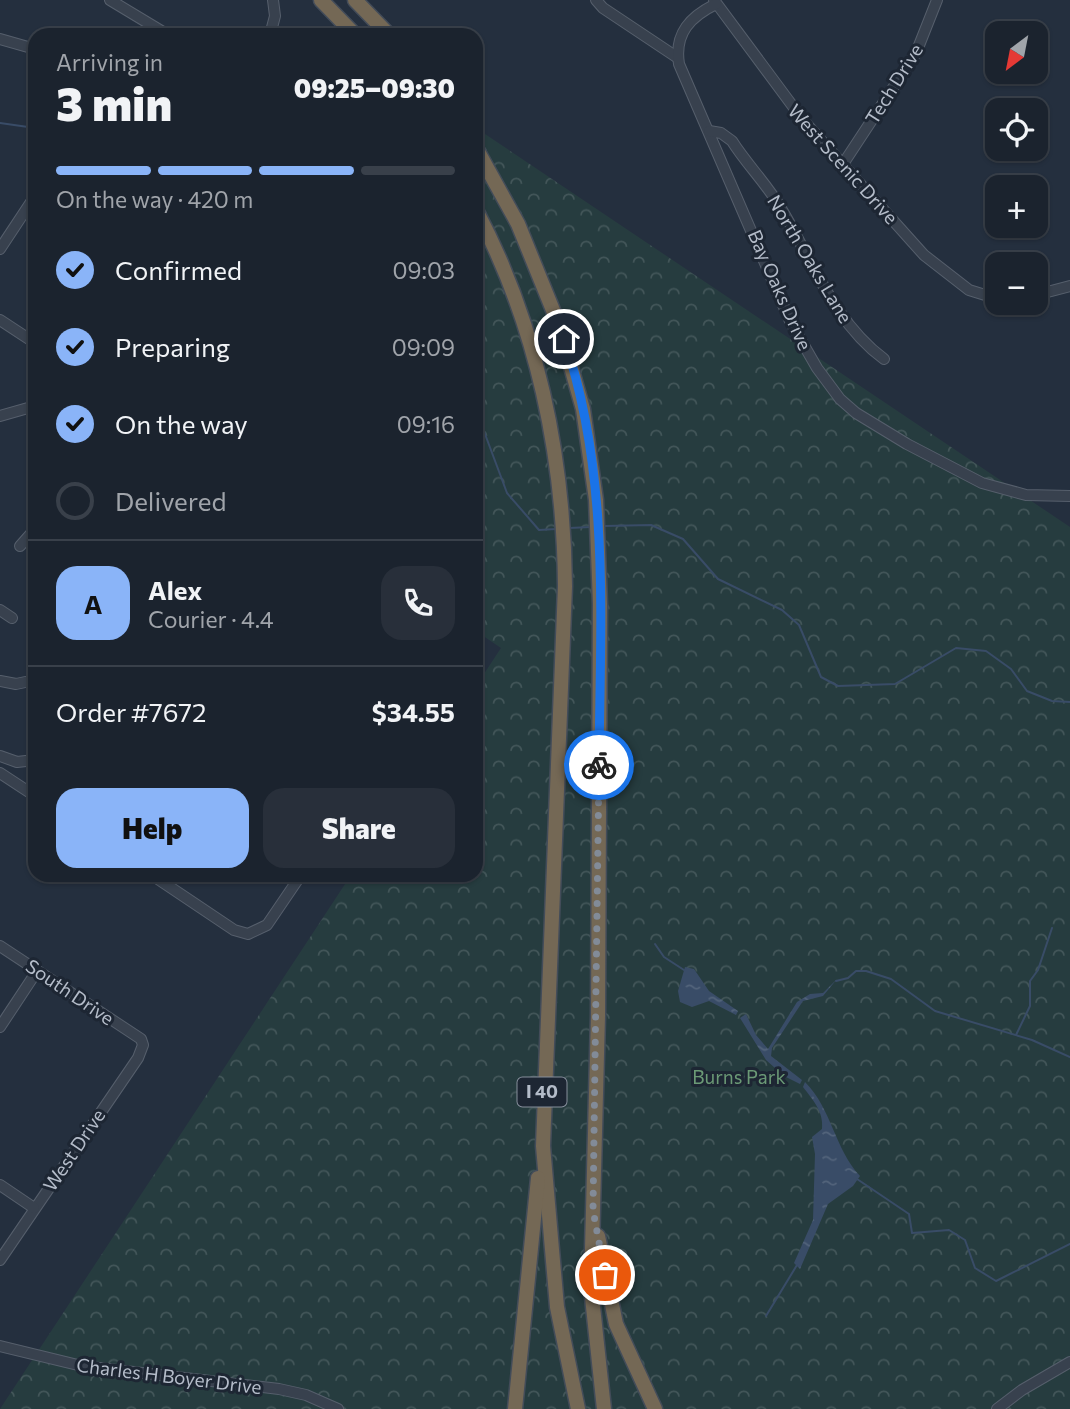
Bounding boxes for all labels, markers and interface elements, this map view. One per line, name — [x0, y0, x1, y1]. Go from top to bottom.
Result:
north arrow — [985, 21, 1048, 84]
map controls — [985, 21, 1048, 315]
street label: Tech Drive — [860, 39, 927, 128]
text: Arriving in — [56, 48, 163, 76]
text: 09:25–09:30 — [294, 72, 455, 103]
text: 3 min — [56, 74, 172, 130]
button: locate — [985, 98, 1048, 161]
street label: West Scenic Drive — [784, 99, 903, 228]
button: + — [985, 175, 1048, 238]
text: On the way · 420 m — [56, 185, 253, 213]
street label: North Oaks Lane — [763, 191, 858, 327]
street label: Bay Oaks Drive — [744, 226, 817, 354]
icon: check — [56, 251, 94, 289]
button: − — [985, 252, 1048, 315]
text: Confirmed — [115, 254, 242, 285]
text: 09:03 — [393, 256, 455, 284]
pin — [534, 309, 594, 369]
icon: home — [545, 320, 583, 358]
icon: check — [56, 328, 94, 366]
text: Preparing — [115, 331, 230, 362]
text: 09:09 — [392, 333, 455, 361]
icon: check — [56, 405, 94, 443]
text: On the way — [115, 408, 248, 439]
text: 09:16 — [397, 410, 455, 438]
text: Delivered — [115, 485, 226, 516]
button: phone — [381, 566, 455, 640]
text: Alex — [148, 574, 202, 605]
text: A — [84, 588, 102, 619]
text: Courier · 4.4 — [148, 605, 274, 633]
text: Order #7672 — [56, 696, 207, 727]
text: $34.55 — [372, 696, 455, 727]
courier — [564, 730, 634, 800]
icon: bike — [580, 746, 618, 784]
button: Help — [56, 788, 249, 868]
button: Share — [263, 788, 455, 868]
street label: South Drive — [22, 954, 119, 1029]
park label: Burns Park — [692, 1065, 786, 1088]
road number: I 40 — [518, 1078, 566, 1106]
street label: West Drive — [38, 1104, 109, 1195]
pin — [575, 1245, 635, 1305]
icon: bag — [586, 1256, 624, 1294]
street label: Charles H Boyer Drive — [75, 1353, 263, 1398]

